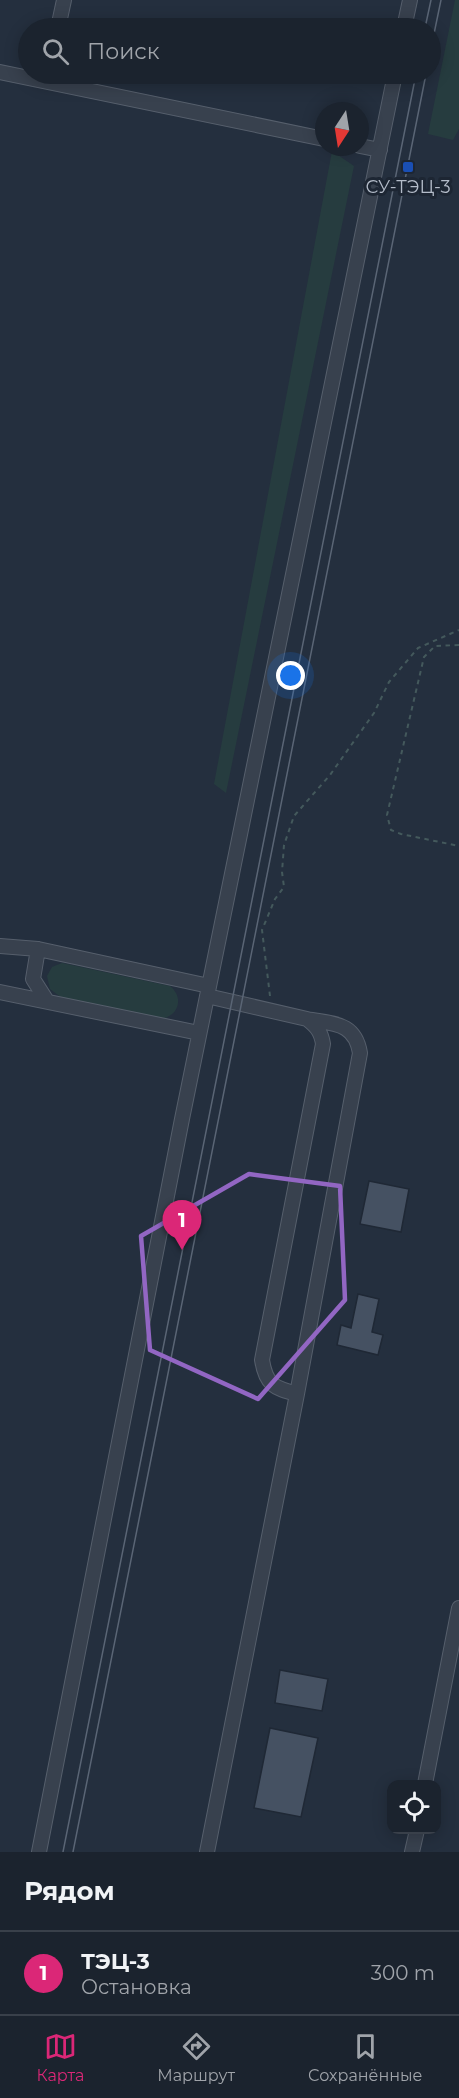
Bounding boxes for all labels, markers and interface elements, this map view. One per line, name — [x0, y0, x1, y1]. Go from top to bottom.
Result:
search box — [18, 18, 441, 84]
icon: search — [39, 35, 72, 68]
text: Поиск — [87, 38, 159, 65]
north arrow — [315, 102, 369, 156]
marker: СУ-ТЭЦ-3 — [401, 160, 415, 174]
place label: СУ-ТЭЦ-3 — [365, 176, 451, 198]
your location — [276, 661, 305, 690]
pin: 1 — [162, 1200, 201, 1250]
map controls — [387, 1780, 441, 1834]
button: locate — [387, 1780, 441, 1834]
text: Рядом — [24, 1875, 115, 1907]
text: ТЭЦ-3 — [81, 1948, 150, 1975]
text: 1 — [40, 1961, 47, 1985]
text: 300 m — [371, 1961, 435, 1985]
text: Остановка — [81, 1975, 192, 1999]
tab: Карта — [36, 2030, 84, 2085]
tab: Маршрут — [157, 2030, 235, 2085]
tab: Сохранённые — [308, 2030, 422, 2085]

